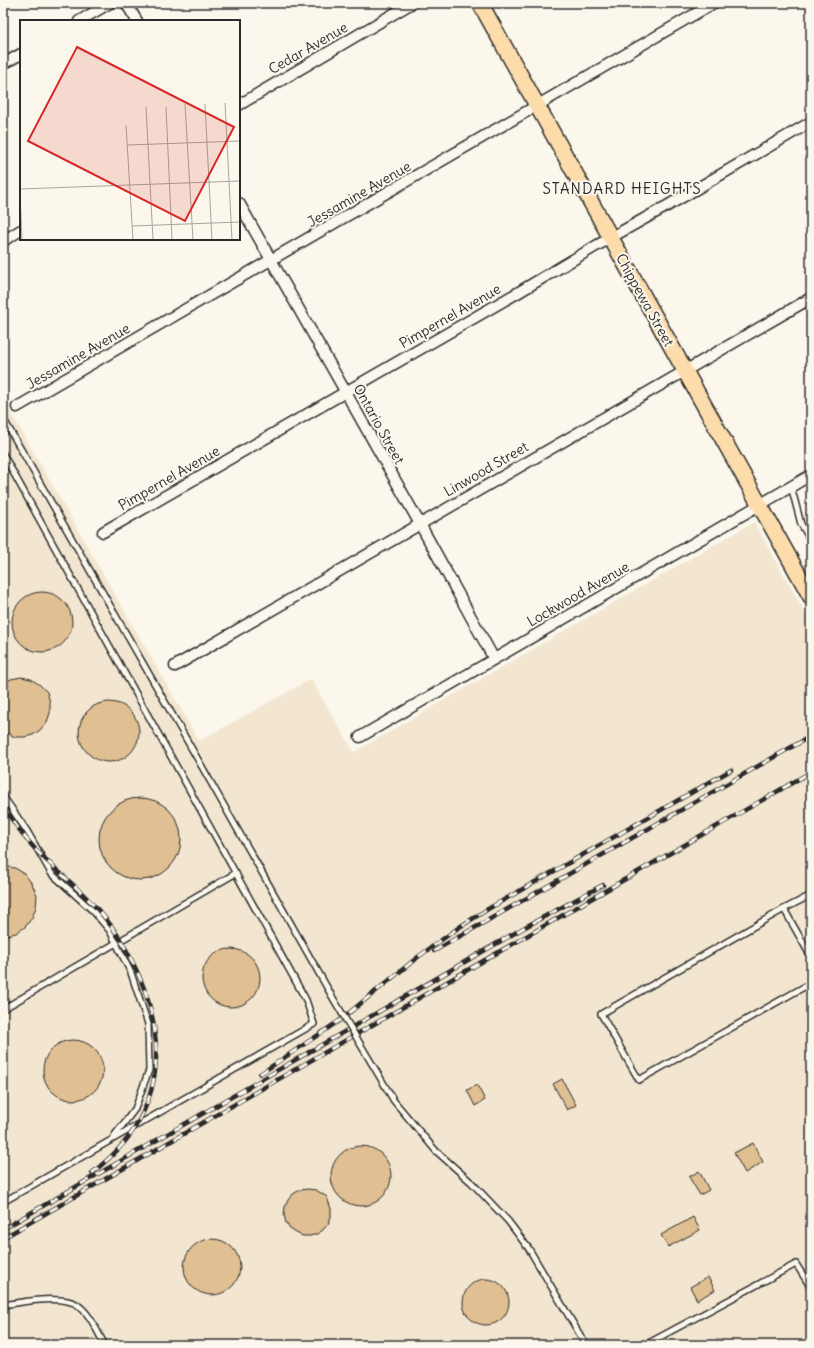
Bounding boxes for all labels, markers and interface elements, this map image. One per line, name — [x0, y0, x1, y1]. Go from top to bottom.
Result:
street label: Cedar Avenue — [265, 18, 351, 78]
inset map — [20, 20, 240, 240]
street label: Jessamine Avenue — [304, 157, 414, 231]
district label: STANDARD HEIGHTS — [542, 179, 702, 198]
street label: Chippewa Street — [612, 250, 678, 350]
street label: Pimpernel Avenue — [396, 280, 504, 352]
street label: Jessamine Avenue — [23, 319, 133, 393]
street label: Ontario Street — [350, 381, 409, 467]
street label: Linwood Street — [441, 437, 532, 500]
street label: Pimpernel Avenue — [115, 442, 223, 514]
street label: Lockwood Avenue — [524, 557, 632, 631]

